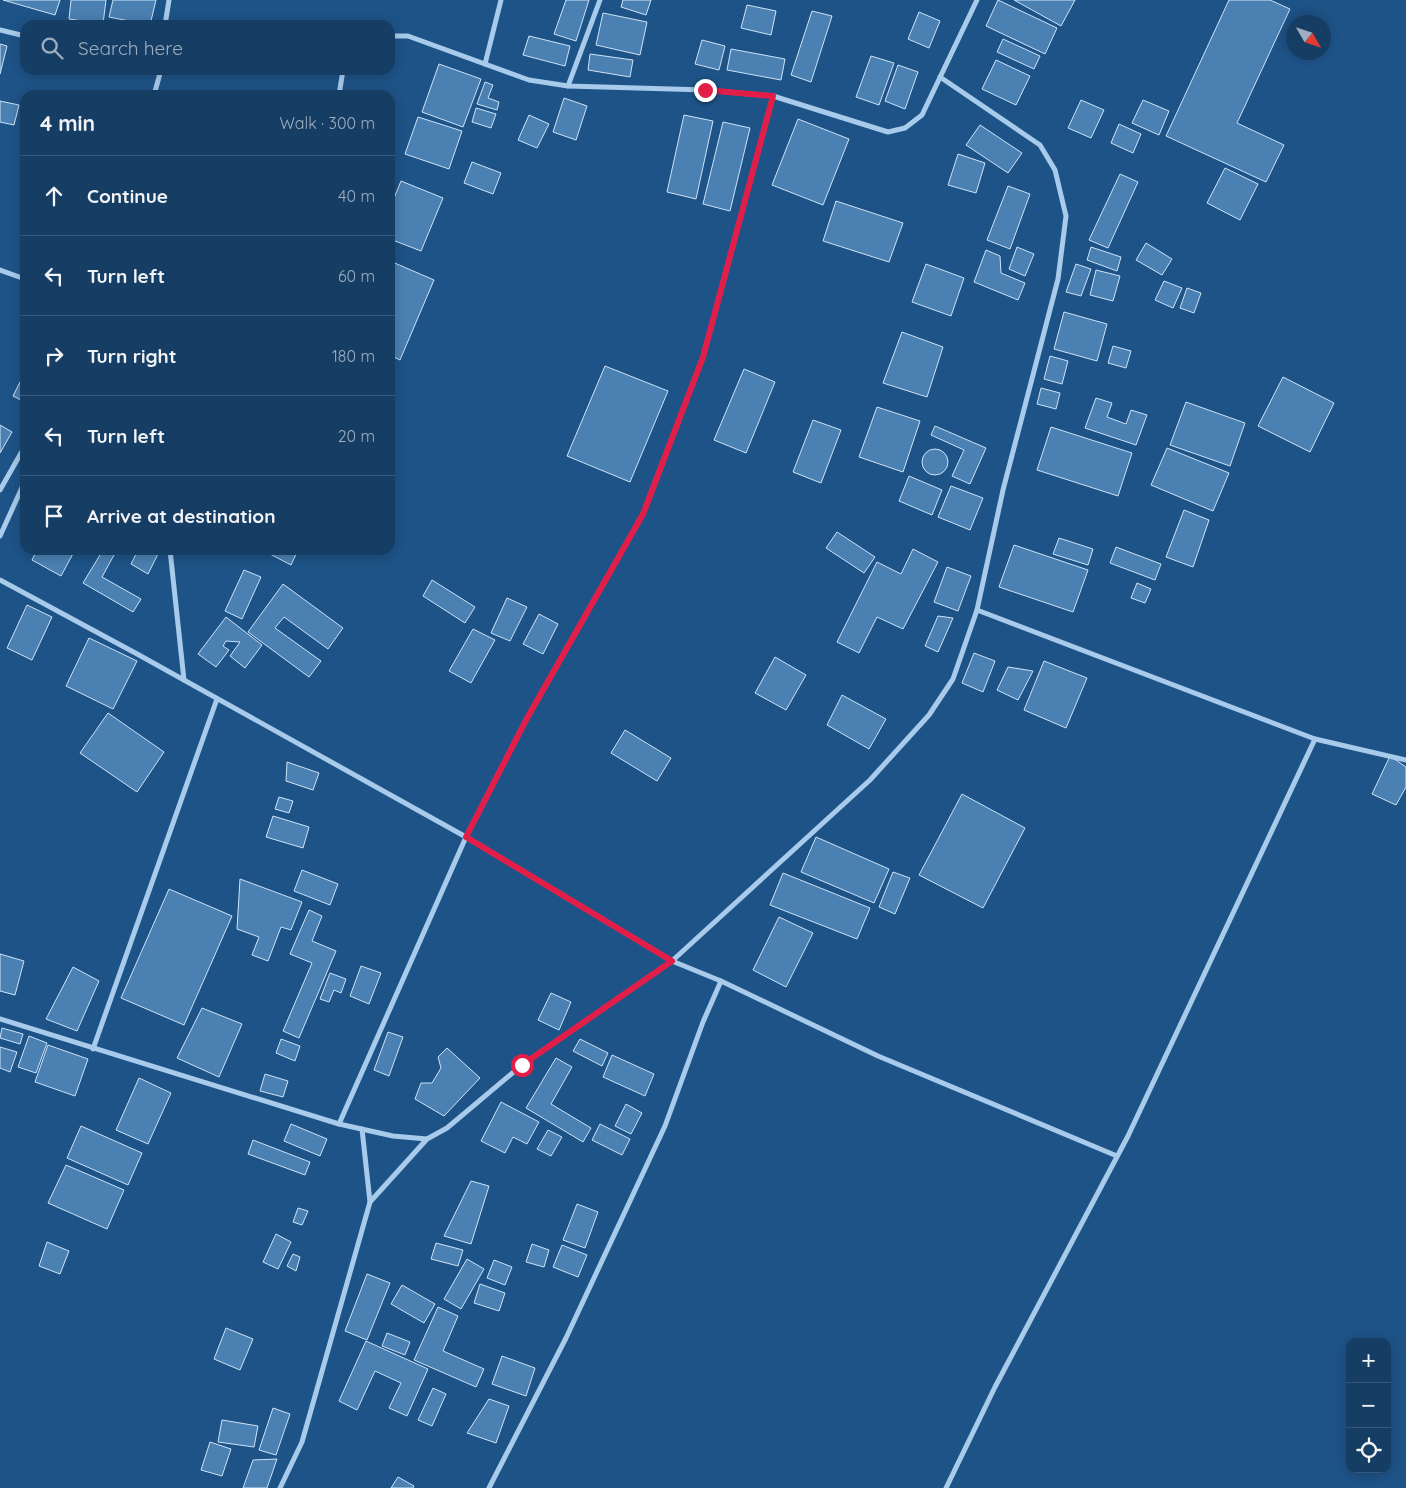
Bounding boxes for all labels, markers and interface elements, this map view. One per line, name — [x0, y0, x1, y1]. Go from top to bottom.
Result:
north arrow — [1286, 15, 1331, 60]
search box — [20, 20, 395, 75]
icon: search — [38, 34, 66, 62]
text: Search here — [78, 36, 183, 60]
route end — [694, 79, 717, 102]
text: 4 min — [40, 110, 95, 136]
text: Walk · 300 m — [280, 113, 375, 133]
icon: ahead — [40, 182, 68, 210]
text: Continue — [87, 184, 168, 208]
text: 40 m — [338, 186, 375, 206]
icon: left — [40, 262, 68, 290]
text: Turn left — [87, 264, 165, 288]
text: 60 m — [338, 266, 375, 286]
icon: right — [40, 342, 68, 370]
text: Turn right — [87, 344, 176, 368]
text: 180 m — [332, 346, 375, 366]
icon: left — [40, 422, 68, 450]
text: Turn left — [87, 424, 165, 448]
text: 20 m — [338, 426, 375, 446]
icon: arrive — [40, 502, 68, 530]
text: Arrive at destination — [87, 504, 276, 528]
route start — [511, 1054, 534, 1077]
map controls — [1346, 1338, 1391, 1473]
button: + — [1346, 1338, 1391, 1383]
button: − — [1346, 1383, 1391, 1428]
button: locate — [1346, 1428, 1391, 1473]

